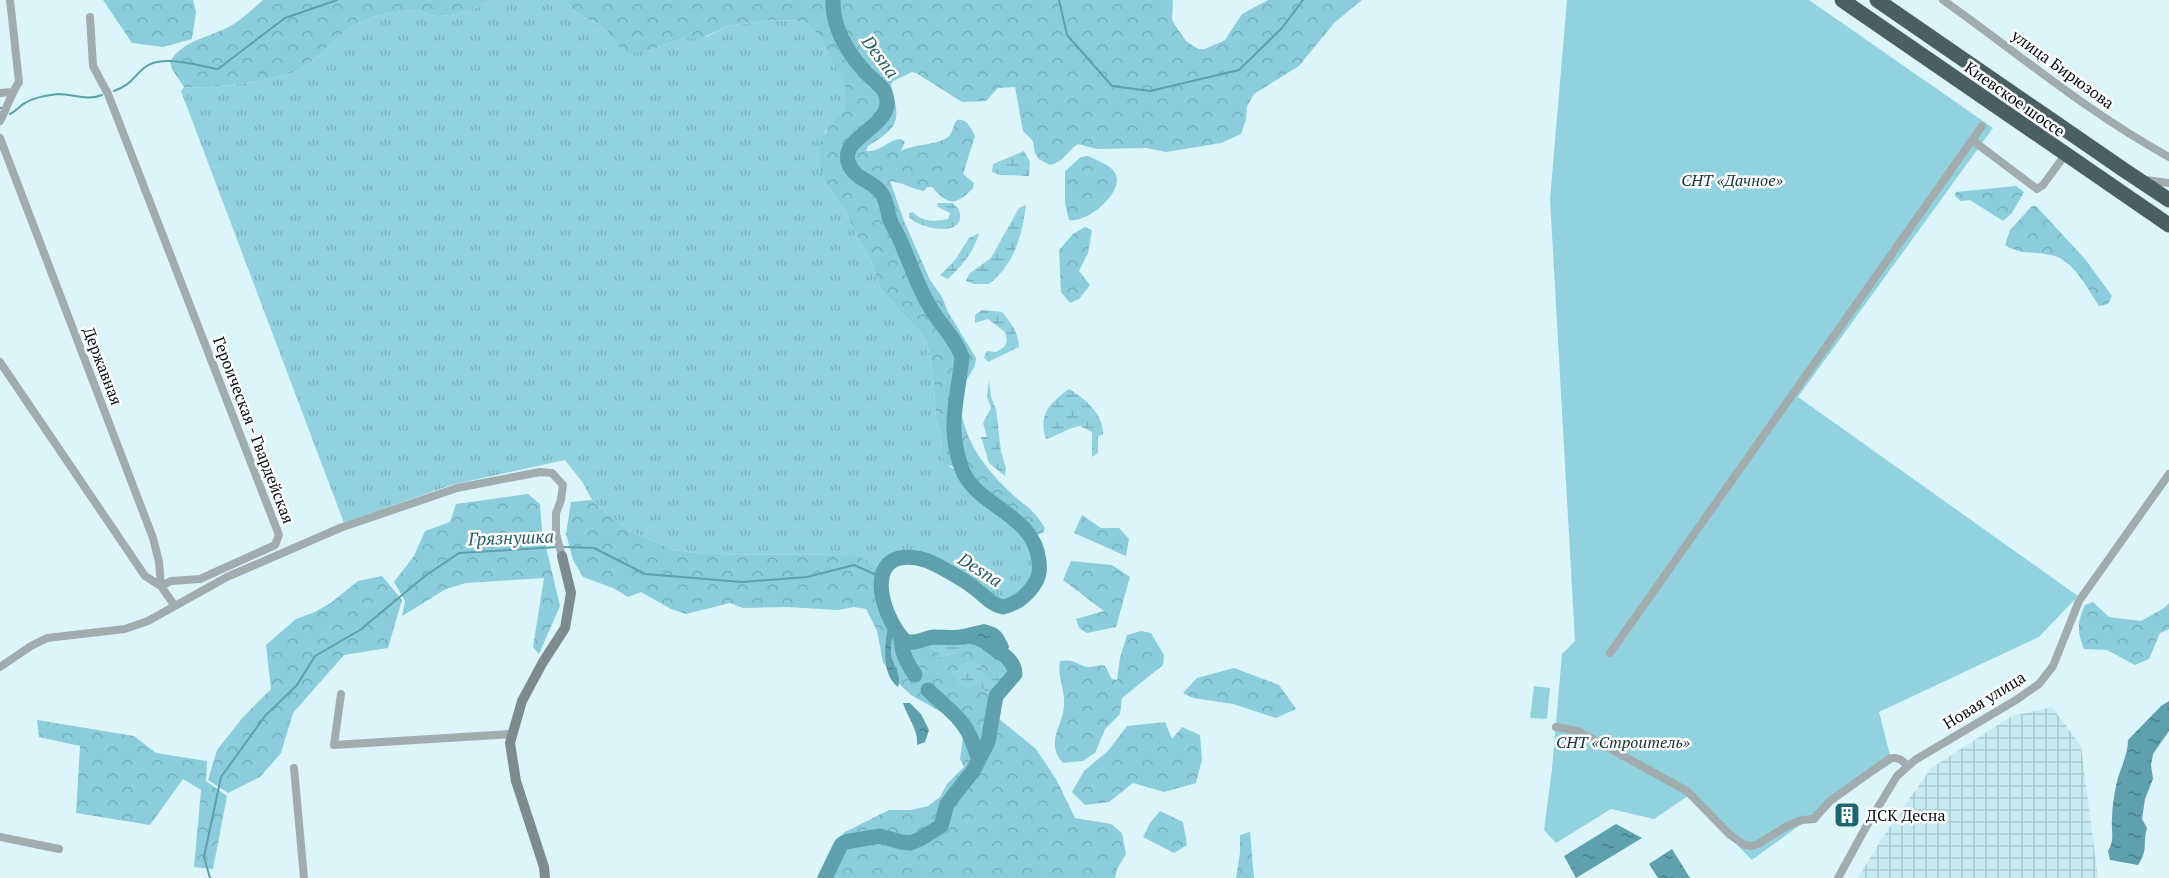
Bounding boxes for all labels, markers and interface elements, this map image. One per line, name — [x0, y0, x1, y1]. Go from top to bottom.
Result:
street label: улица Бирюзова — [2006, 24, 2119, 114]
water label: Desna — [856, 29, 905, 83]
street label: Киевское шоссе — [1960, 56, 2070, 142]
park label: СНТ «Дачное» — [1681, 169, 1783, 191]
street label: Державная — [78, 324, 128, 408]
street label: Героическая - Гвардейская — [208, 333, 300, 527]
water label: Грязнушка — [467, 524, 554, 551]
water label: Desna — [953, 546, 1007, 592]
street label: Новая улица — [1939, 666, 2029, 734]
park label: СНТ «Строитель» — [1556, 731, 1691, 753]
building icon: ДСК Десна — [1832, 800, 1862, 830]
place label: ДСК Десна — [1866, 804, 1946, 826]

